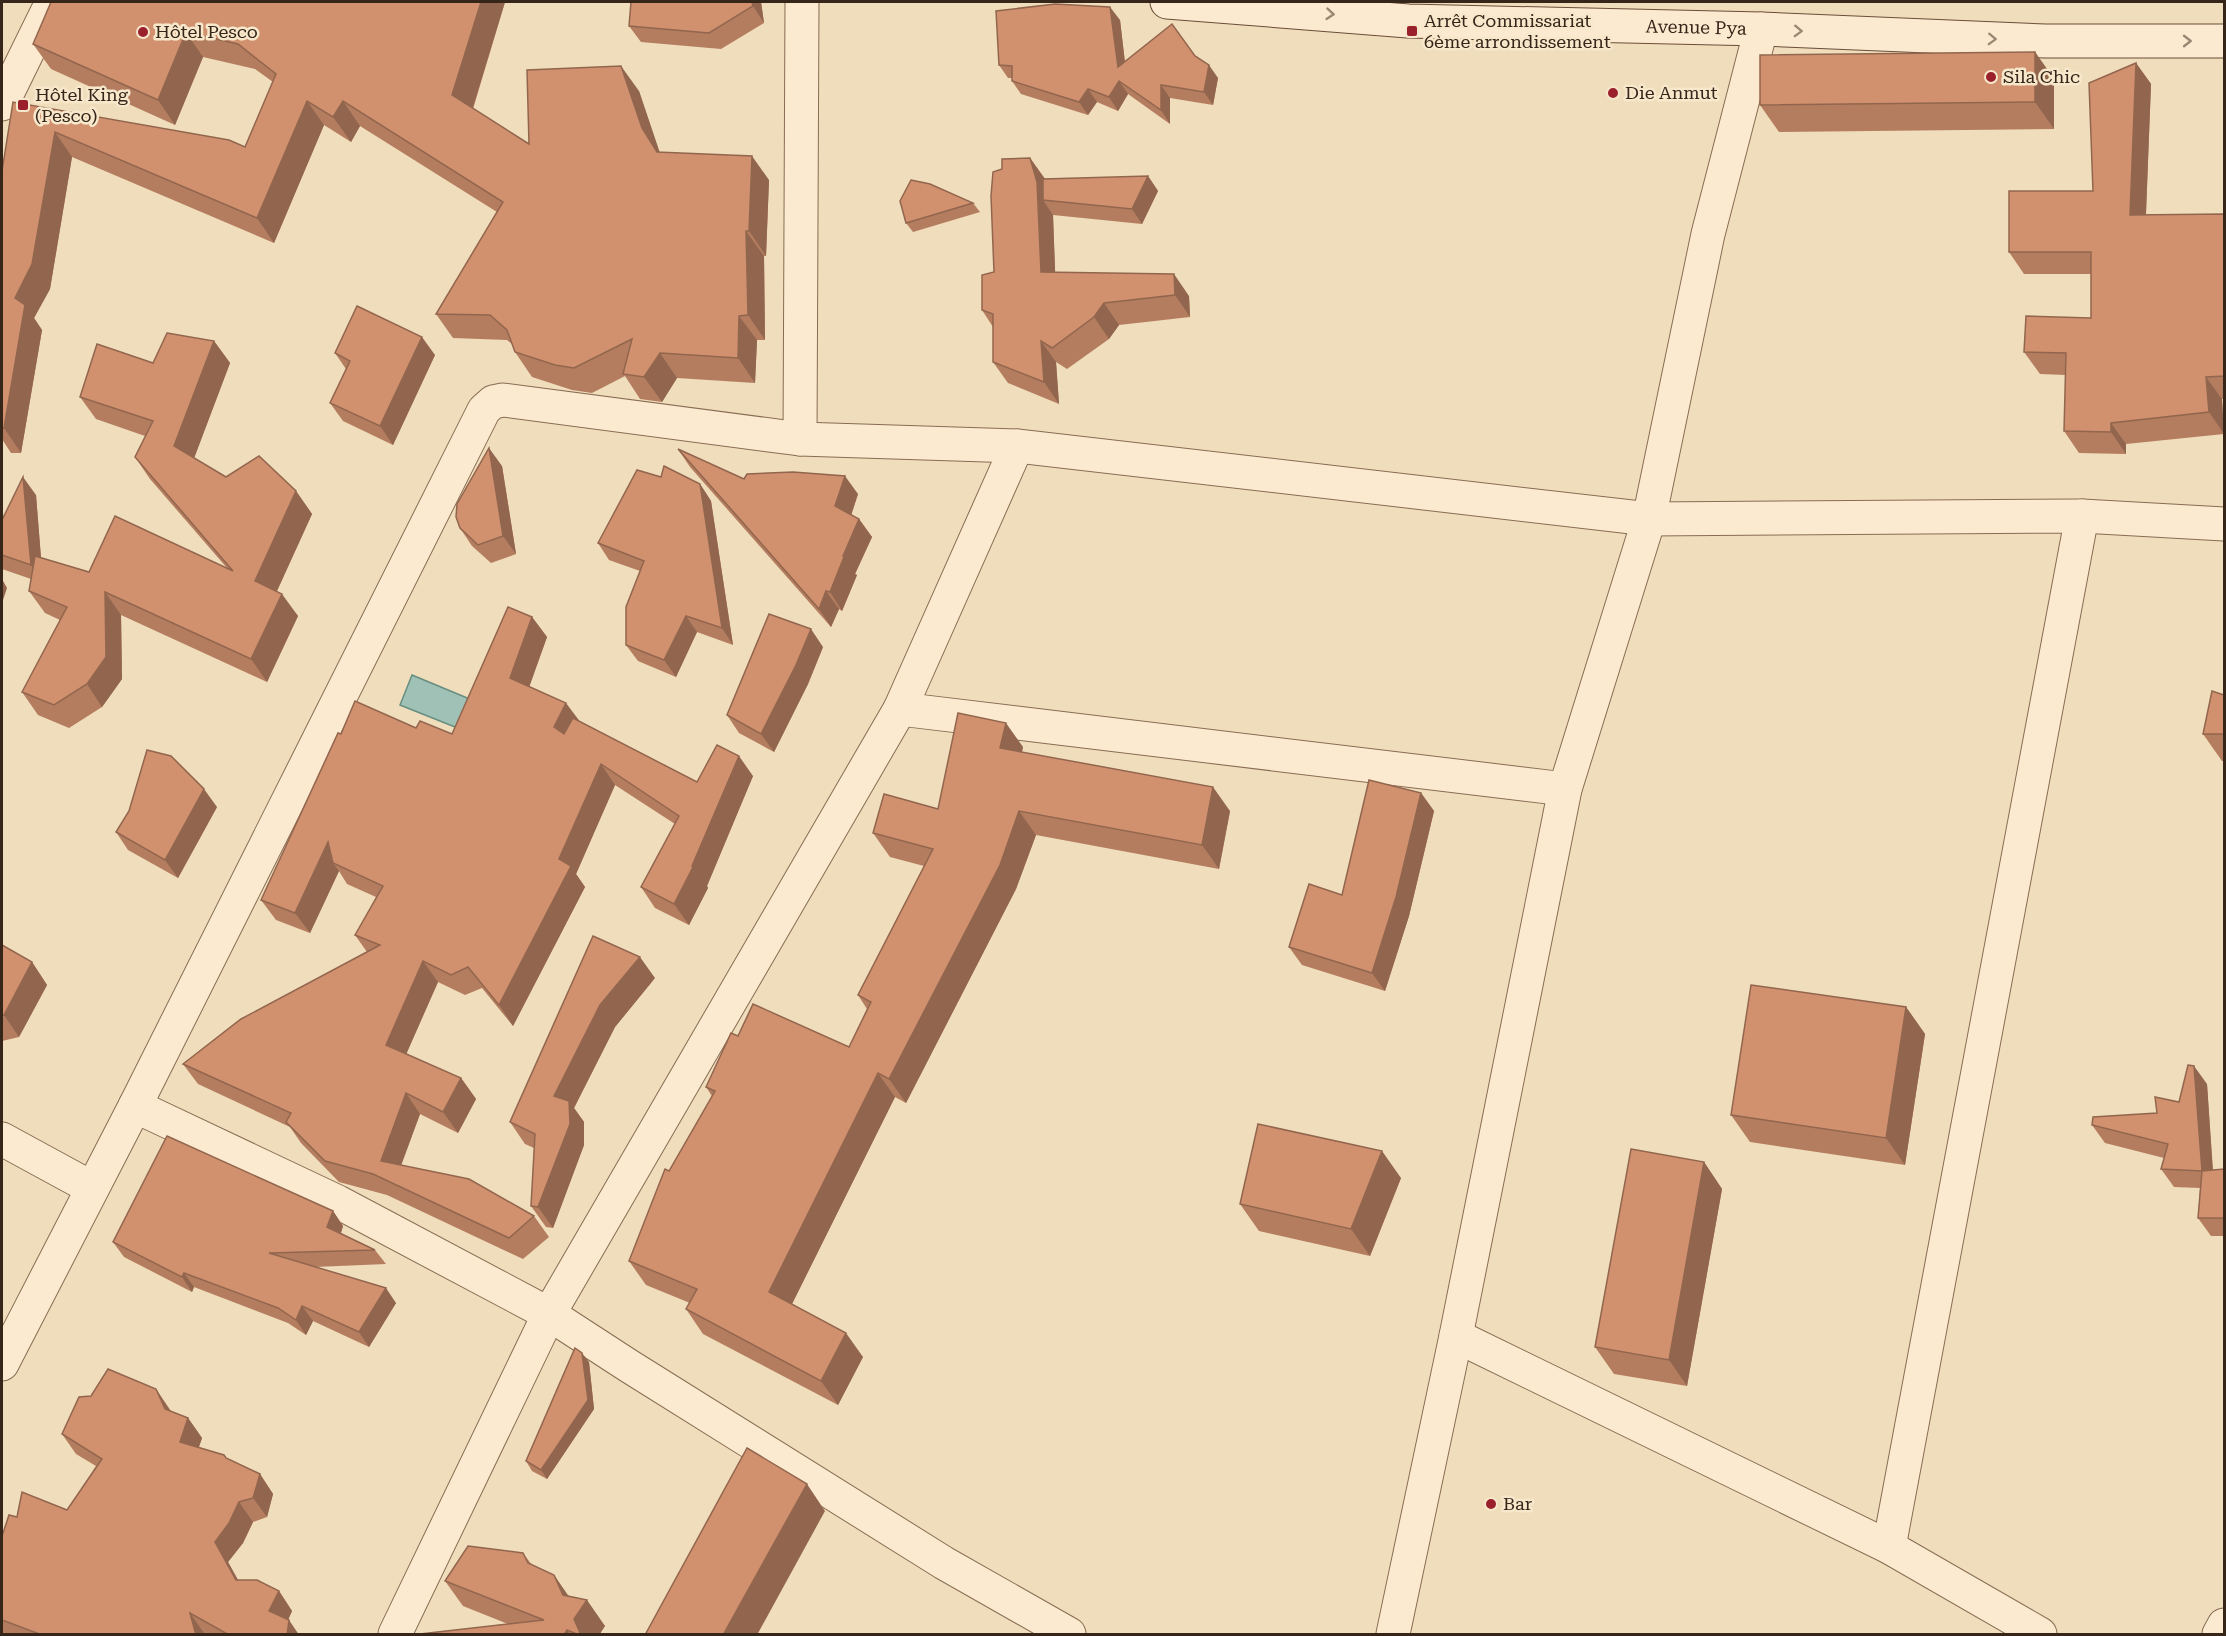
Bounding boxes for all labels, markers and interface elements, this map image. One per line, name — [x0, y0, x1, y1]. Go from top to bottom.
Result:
one-way arrow — [1325, 8, 1334, 21]
place label: Arrêt Commissariat 6ème arrondissement — [1424, 10, 1611, 52]
street label: Avenue Pya — [1645, 15, 1747, 39]
place label: Hôtel Pesco — [155, 21, 258, 42]
marker: Arrêt Commissariat 6ème arrondissement — [1405, 24, 1419, 38]
one-way arrow — [1793, 24, 1802, 37]
marker: Hôtel Pesco — [136, 25, 150, 39]
one-way arrow — [1988, 32, 1997, 45]
one-way arrow — [2183, 35, 2192, 47]
place label: Sila Chic — [2003, 66, 2080, 87]
marker: Sila Chic — [1984, 70, 1998, 84]
place label: Die Anmut — [1625, 82, 1718, 103]
place label: Hôtel King (Pesco) — [35, 84, 129, 126]
marker: Die Anmut — [1606, 86, 1620, 100]
marker: Hôtel King (Pesco) — [16, 98, 30, 112]
place label: Bar — [1503, 1493, 1532, 1514]
marker: Bar — [1484, 1497, 1498, 1511]

